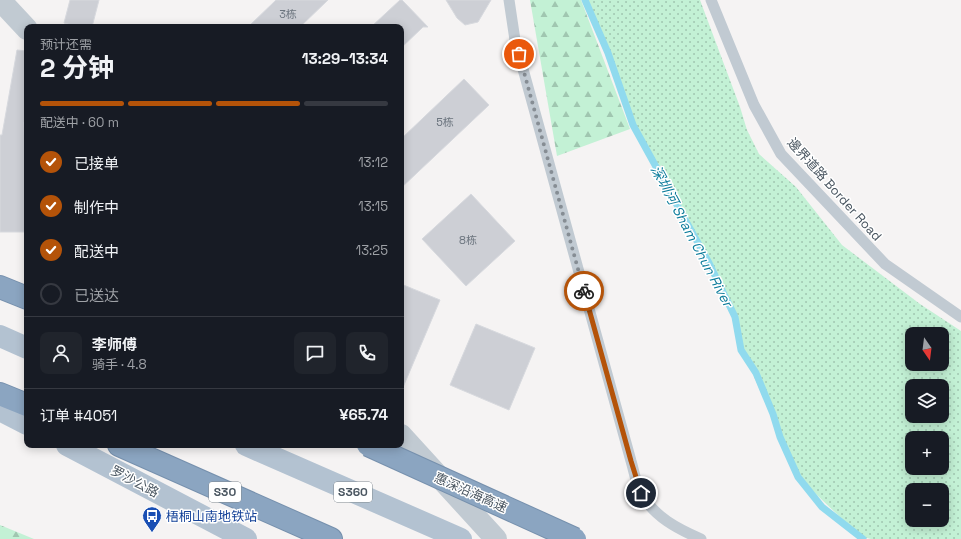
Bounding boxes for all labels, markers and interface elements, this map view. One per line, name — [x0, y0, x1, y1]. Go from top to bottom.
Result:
house number: 3栋 — [279, 7, 297, 21]
text: 预计还需 — [40, 36, 92, 53]
pin — [502, 37, 536, 71]
icon: bag — [508, 43, 530, 65]
text: 13:29–13:34 — [302, 49, 388, 68]
text: 2 分钟 — [40, 51, 114, 85]
text: 配送中 · 60 m — [40, 114, 119, 131]
house number: 5栋 — [436, 115, 454, 129]
street label: 邊界道路 Border Road — [784, 134, 885, 244]
icon: check — [40, 151, 62, 173]
text: 已接单 — [74, 154, 119, 173]
text: 13:12 — [358, 154, 388, 171]
water label: 深圳河 Sham Chun River — [647, 162, 738, 311]
icon: check — [40, 195, 62, 217]
text: 制作中 — [74, 198, 119, 217]
text: 13:15 — [358, 198, 388, 215]
house number: 8栋 — [459, 233, 477, 247]
icon: check — [40, 239, 62, 261]
text: 配送中 — [74, 242, 119, 261]
text: 13:25 — [356, 242, 388, 259]
courier — [564, 271, 604, 311]
icon: bike — [573, 280, 595, 302]
text: 已送达 — [74, 286, 119, 305]
north arrow — [905, 327, 949, 371]
map controls — [905, 327, 949, 527]
button: person — [40, 332, 82, 374]
button: chat — [294, 332, 336, 374]
button: phone — [346, 332, 388, 374]
text: 李师傅 — [92, 335, 137, 354]
text: 骑手 · 4.8 — [92, 356, 147, 373]
button: layers — [905, 379, 949, 423]
text: ¥65.74 — [339, 405, 388, 424]
text: 订单 #4051 — [40, 406, 117, 425]
button: + — [905, 431, 949, 475]
street label: 罗沙公路 — [108, 462, 162, 501]
street label: 惠深沿海高速 — [432, 469, 510, 516]
pin — [624, 476, 658, 510]
road number: S30 — [209, 482, 241, 502]
road number: S360 — [334, 482, 372, 502]
icon: home — [630, 482, 652, 504]
button: − — [905, 483, 949, 527]
bus stop icon: 梧桐山南地铁站 — [141, 505, 163, 533]
place label: 梧桐山南地铁站 — [166, 508, 257, 525]

